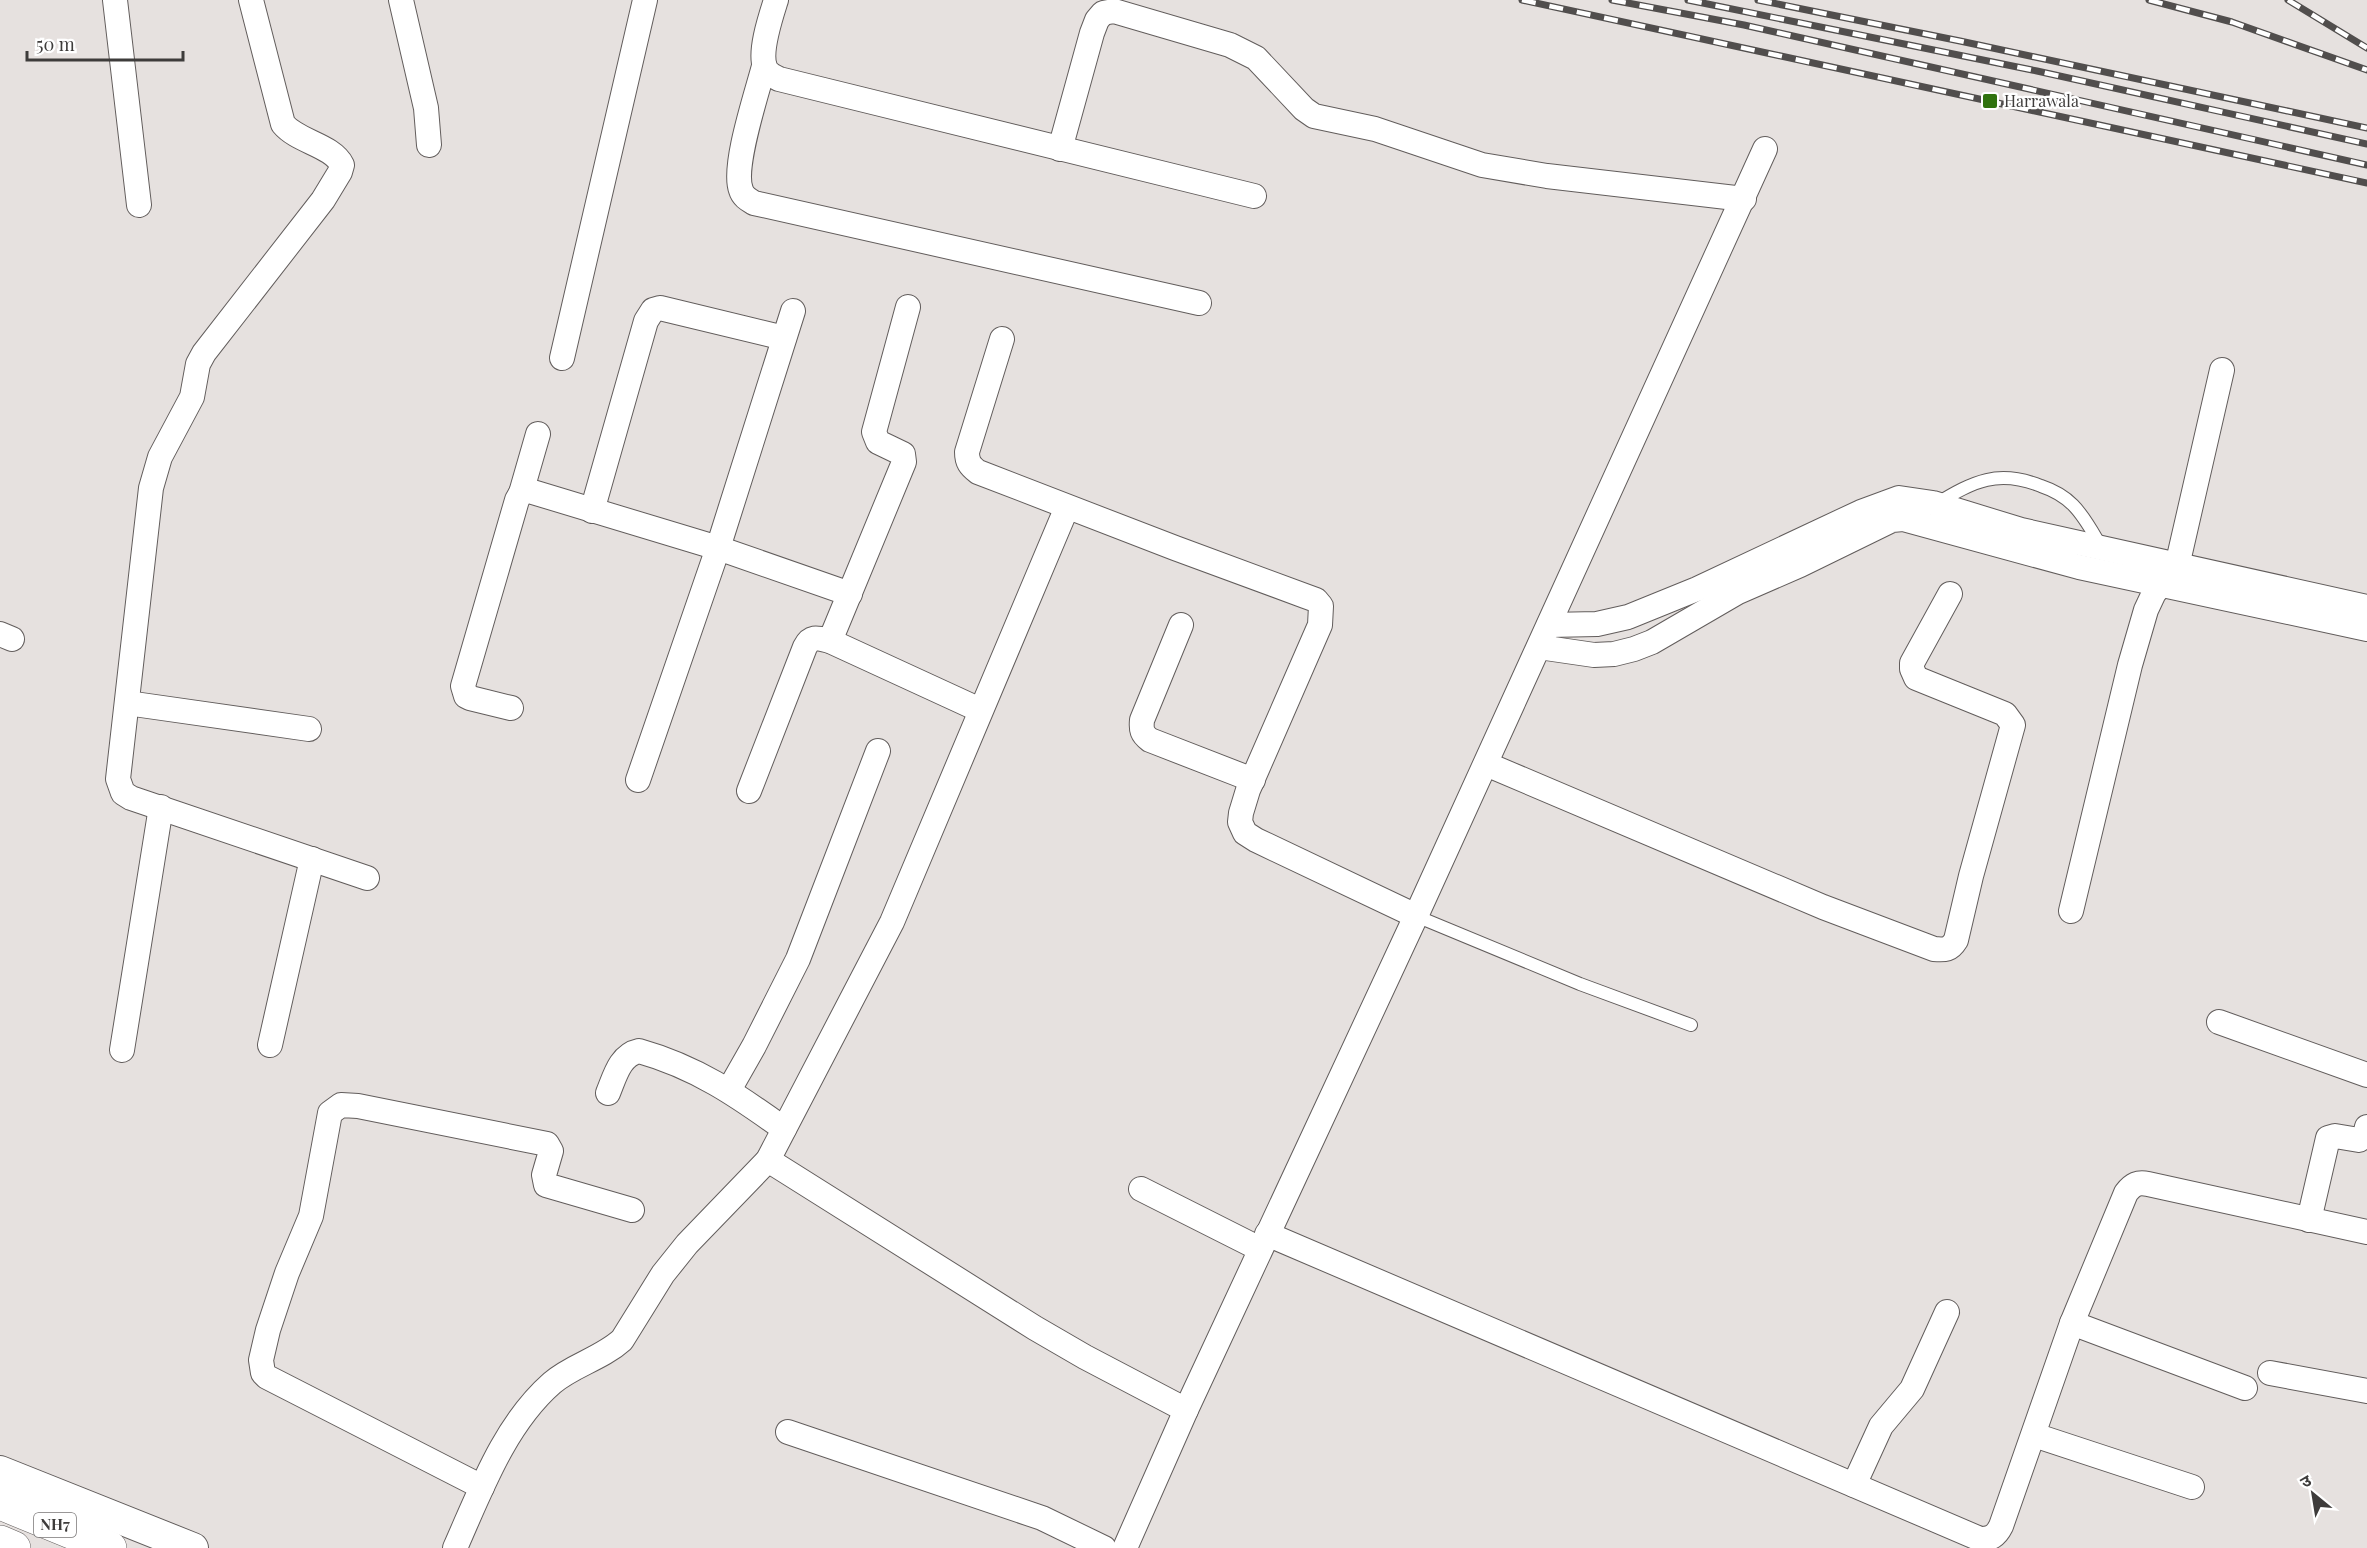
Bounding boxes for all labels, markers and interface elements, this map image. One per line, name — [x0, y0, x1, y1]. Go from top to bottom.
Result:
scale bar — [27, 24, 183, 62]
text: 50 m — [36, 32, 75, 56]
place label: Harrawala — [2004, 90, 2079, 111]
marker: Harrawala — [1981, 92, 1999, 110]
north arrow — [2283, 1464, 2343, 1524]
text: उ — [2296, 1469, 2315, 1492]
road number: NH7 — [34, 1513, 76, 1537]

